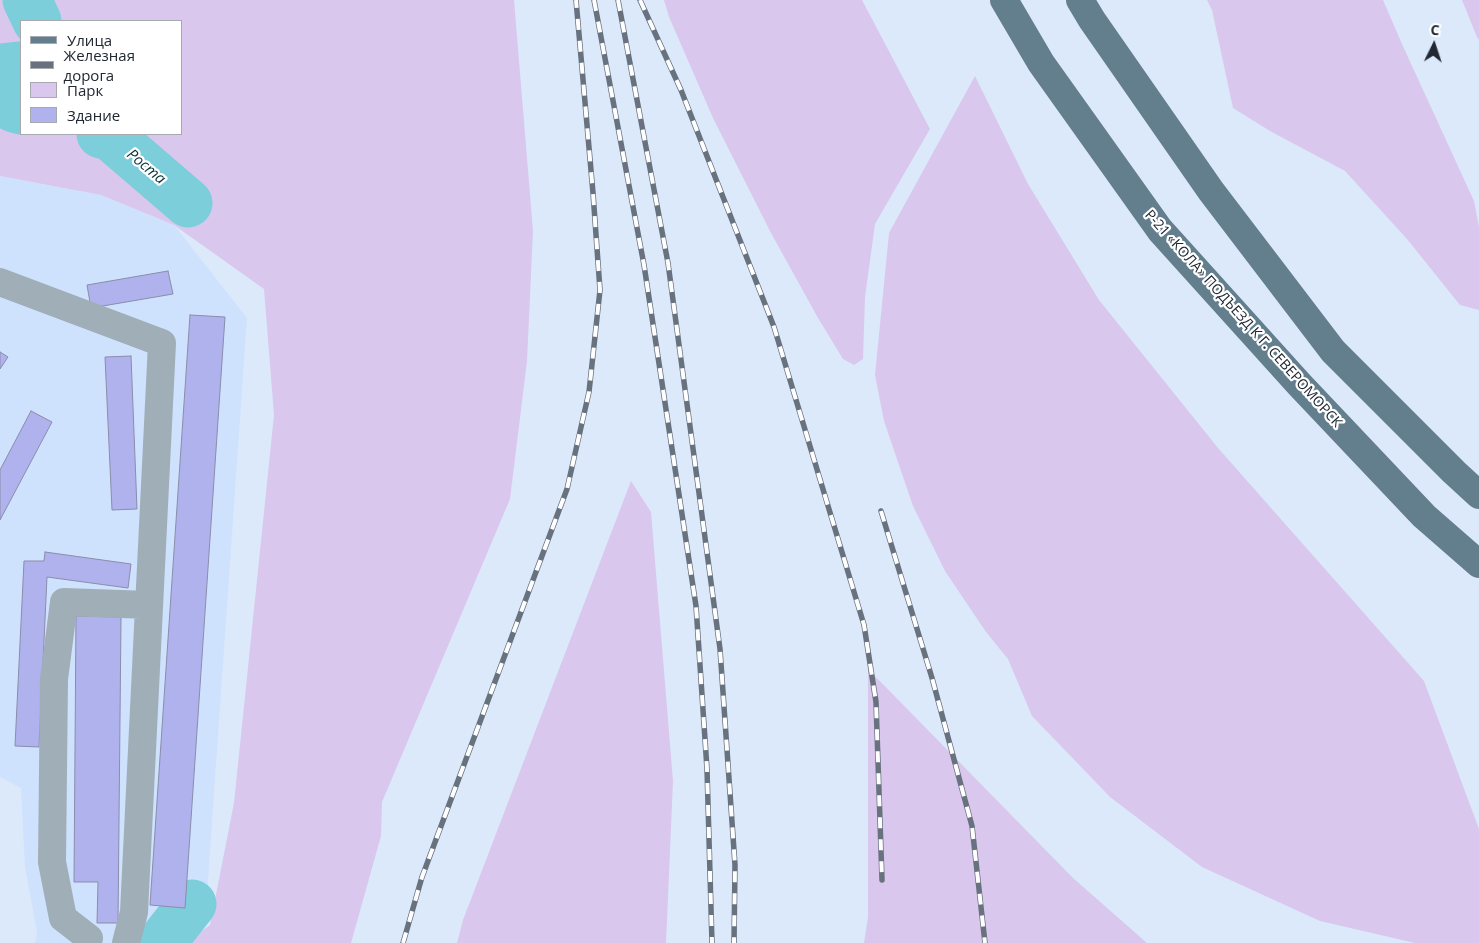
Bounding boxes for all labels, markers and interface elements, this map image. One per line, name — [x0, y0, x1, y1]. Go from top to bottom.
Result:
legend — [20, 20, 182, 135]
north arrow — [1409, 20, 1459, 70]
text: С — [1430, 20, 1440, 39]
text: Улица — [67, 30, 112, 50]
text: Железная дорога — [64, 45, 135, 85]
text: Парк — [67, 80, 103, 100]
text: Здание — [67, 105, 120, 125]
water label: Роста — [123, 146, 169, 188]
street label: Р-21 «КОЛА» ПОДЪЕЗД К Г. СЕВЕРОМОРСК — [1141, 207, 1345, 431]

